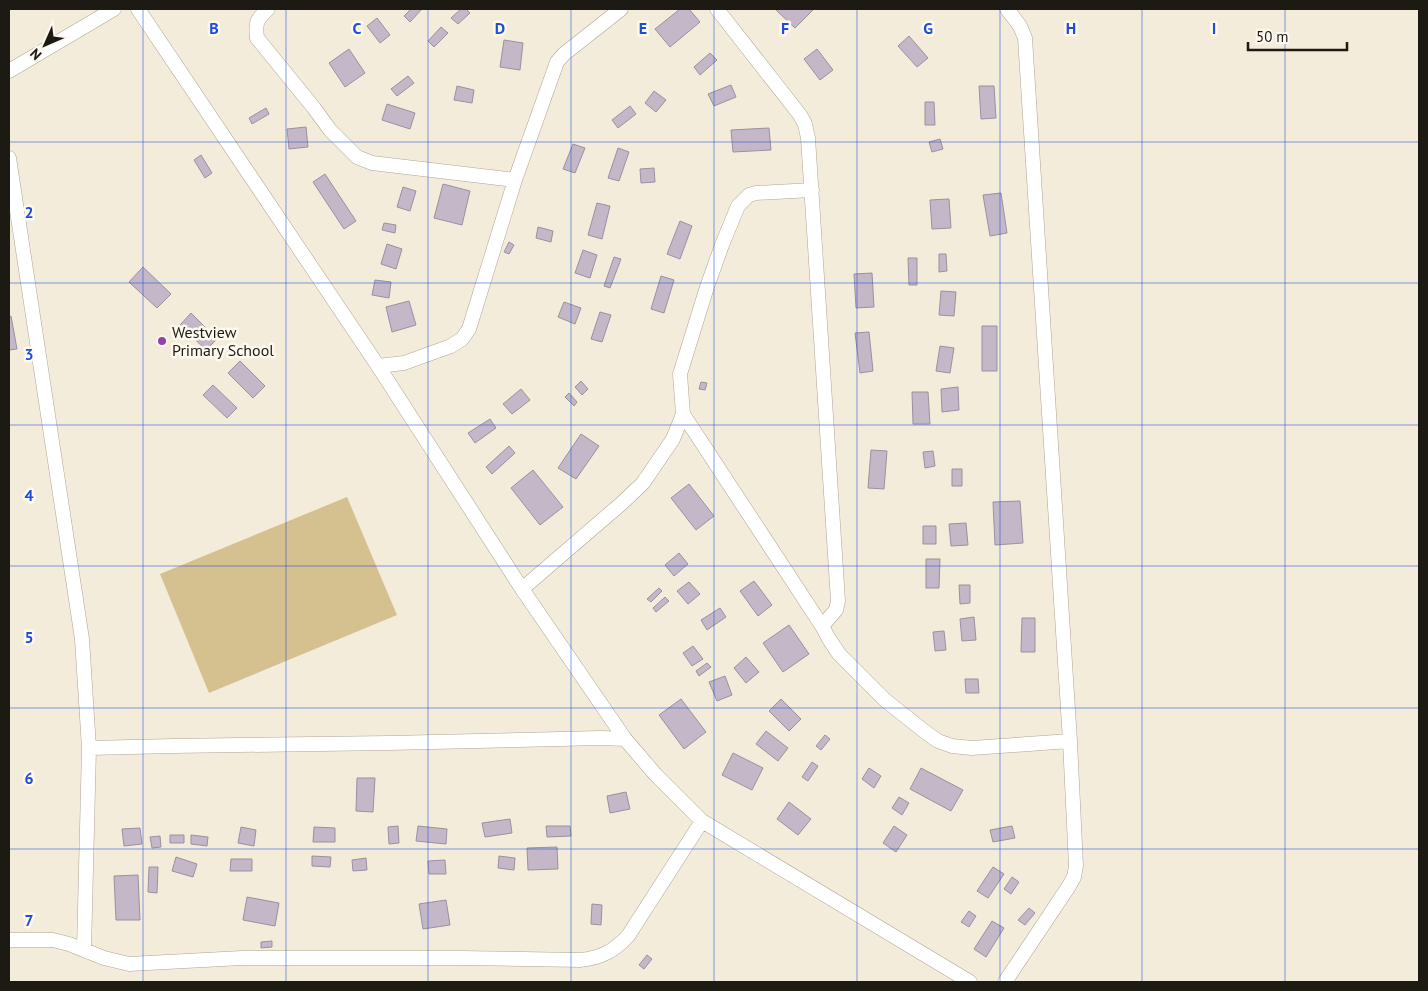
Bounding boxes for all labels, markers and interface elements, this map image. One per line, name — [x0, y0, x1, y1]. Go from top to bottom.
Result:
text: B — [209, 18, 219, 38]
text: C — [353, 18, 362, 38]
text: D — [495, 18, 505, 38]
text: E — [639, 18, 647, 38]
text: F — [781, 18, 789, 38]
text: G — [923, 18, 933, 38]
text: H — [1066, 18, 1076, 38]
text: I — [1212, 18, 1216, 38]
north arrow — [20, 20, 70, 70]
scale bar — [1248, 20, 1347, 52]
text: 50 m — [1256, 27, 1289, 46]
text: N — [26, 45, 45, 64]
text: 2 — [24, 202, 34, 222]
place label: Westview Primary School — [172, 322, 274, 360]
marker: Westview Primary School — [156, 335, 168, 347]
text: 3 — [24, 344, 34, 364]
text: 4 — [24, 485, 34, 505]
text: 5 — [24, 627, 34, 647]
text: 6 — [24, 768, 34, 788]
text: 7 — [24, 910, 34, 930]

